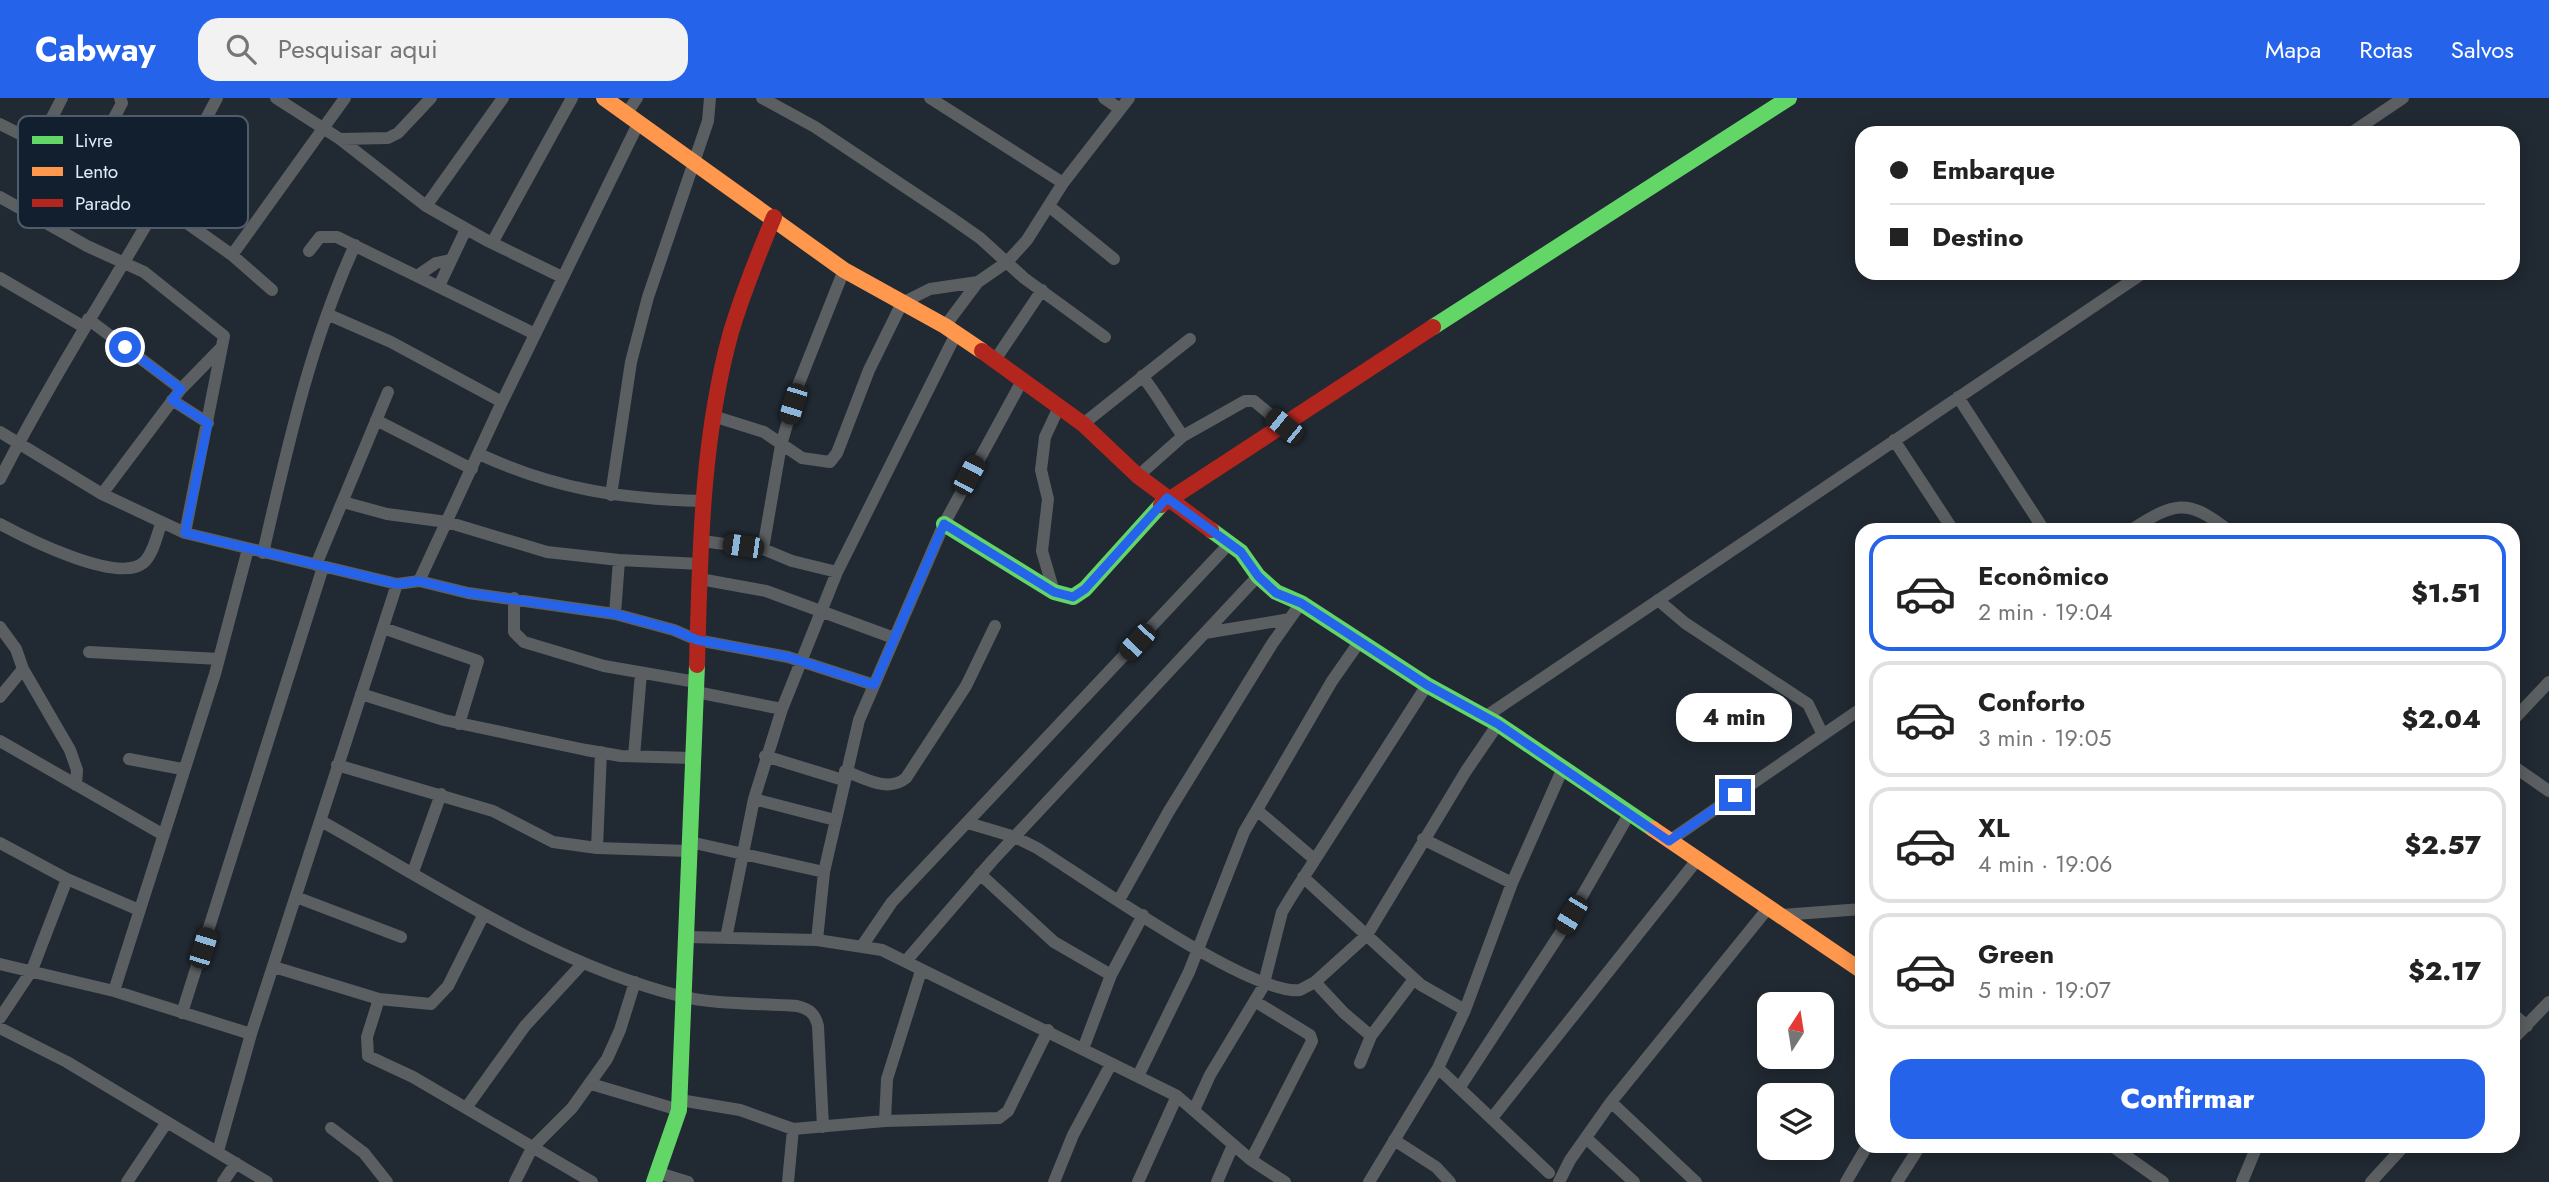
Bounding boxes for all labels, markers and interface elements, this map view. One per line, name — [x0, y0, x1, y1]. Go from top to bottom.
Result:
search box — [198, 18, 688, 81]
text: Cabway — [35, 26, 156, 73]
icon: search — [222, 30, 260, 68]
text: Pesquisar aqui — [278, 30, 438, 68]
text: Mapa — [2265, 32, 2321, 67]
text: Rotas — [2359, 32, 2413, 67]
text: Salvos — [2451, 32, 2514, 67]
legend — [18, 116, 248, 228]
text: Livre — [75, 127, 113, 154]
text: Embarque — [1932, 151, 2055, 189]
text: Lento — [75, 158, 118, 185]
text: Parado — [75, 190, 131, 217]
text: Destino — [1932, 218, 2024, 256]
route start — [109, 331, 141, 363]
car — [777, 381, 810, 427]
car — [1262, 405, 1307, 447]
car — [950, 452, 989, 498]
car — [721, 533, 766, 559]
text: Econômico — [1978, 557, 2109, 595]
icon: car — [1894, 562, 1957, 625]
text: $1.51 — [2411, 574, 2481, 612]
text: 2 min · 19:04 — [1978, 595, 2112, 629]
car — [1115, 619, 1160, 665]
text: Conforto — [1978, 683, 2085, 721]
icon: car — [1894, 688, 1957, 751]
callout: 4 min — [1677, 694, 1793, 742]
text: 4 min — [1703, 700, 1765, 734]
text: $2.04 — [2401, 700, 2481, 738]
text: 3 min · 19:05 — [1978, 721, 2111, 755]
route end — [1719, 779, 1751, 811]
text: XL — [1978, 809, 2010, 847]
icon: car — [1894, 814, 1957, 877]
text: $2.57 — [2405, 826, 2481, 864]
text: 4 min · 19:06 — [1978, 847, 2113, 881]
car — [1552, 892, 1591, 938]
car — [187, 925, 220, 971]
text: Green — [1978, 935, 2054, 973]
icon: car — [1894, 940, 1957, 1003]
text: $2.17 — [2408, 952, 2481, 990]
text: 5 min · 19:07 — [1978, 973, 2111, 1007]
north arrow — [1757, 992, 1834, 1069]
map controls — [1757, 992, 1834, 1160]
button: Confirmar — [1890, 1059, 2485, 1139]
button: layers — [1757, 1083, 1834, 1160]

